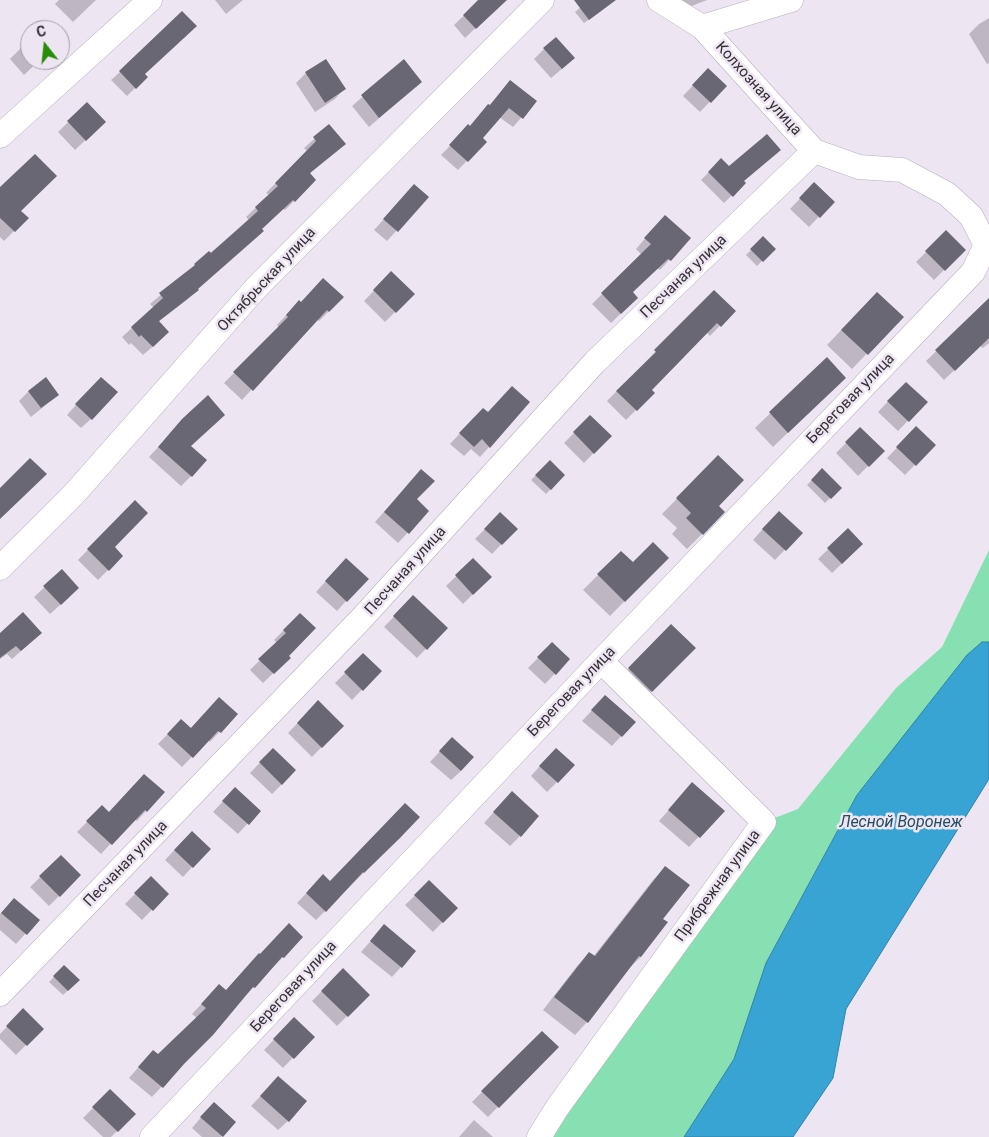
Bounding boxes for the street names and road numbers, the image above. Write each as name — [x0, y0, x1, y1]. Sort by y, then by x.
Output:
street label: Колхозная улица — [711, 38, 805, 140]
street label: Октябрьская улица — [214, 224, 320, 336]
street label: Песчаная улица — [637, 231, 731, 323]
street label: Береговая улица — [803, 350, 899, 448]
street label: Песчаная улица — [362, 523, 450, 619]
street label: Береговая улица — [524, 643, 620, 741]
street label: Песчаная улица — [80, 817, 172, 911]
street label: Прибрежная улица — [671, 827, 765, 945]
street label: Береговая улица — [247, 938, 341, 1036]

